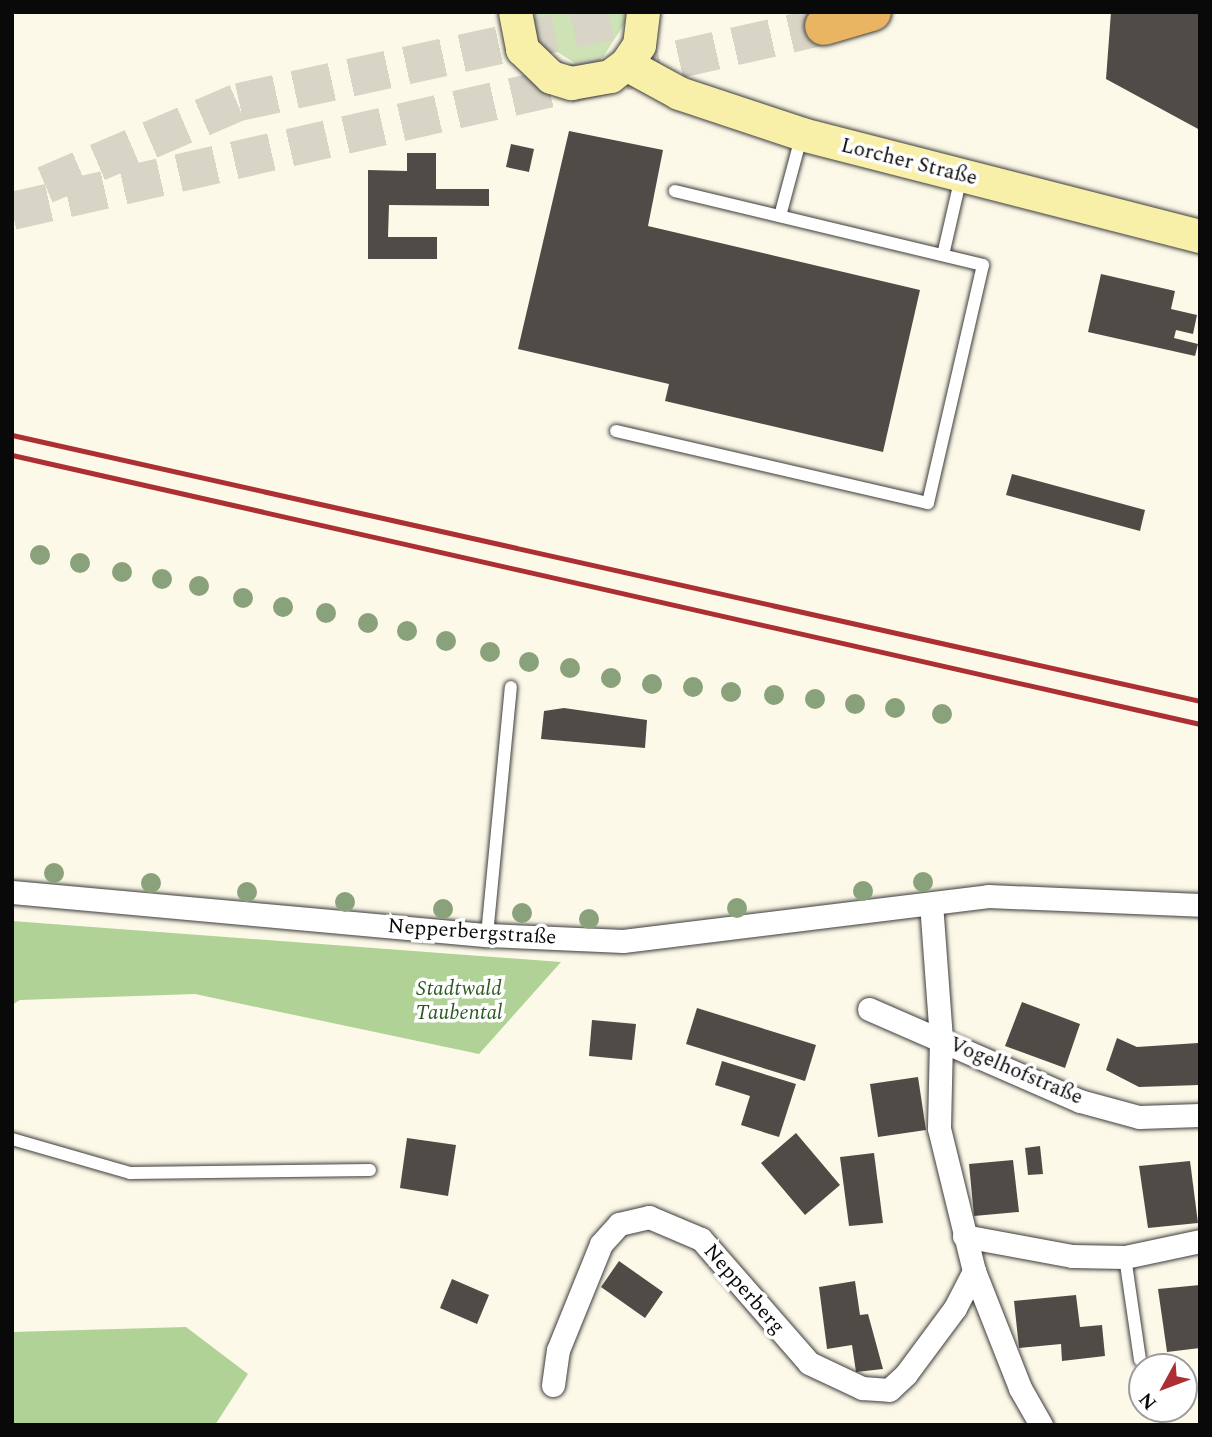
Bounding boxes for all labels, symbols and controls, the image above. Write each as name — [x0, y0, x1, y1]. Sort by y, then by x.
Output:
street label: Lorcher Straße — [838, 133, 980, 191]
street label: Nepperbergstraße — [387, 914, 557, 950]
park label: Stadtwald Taubental — [416, 976, 502, 1026]
street label: Vogelhofstraße — [946, 1032, 1086, 1110]
street label: Nepperberg — [698, 1239, 790, 1339]
north arrow — [1128, 1353, 1198, 1423]
text: N — [1132, 1385, 1164, 1416]

